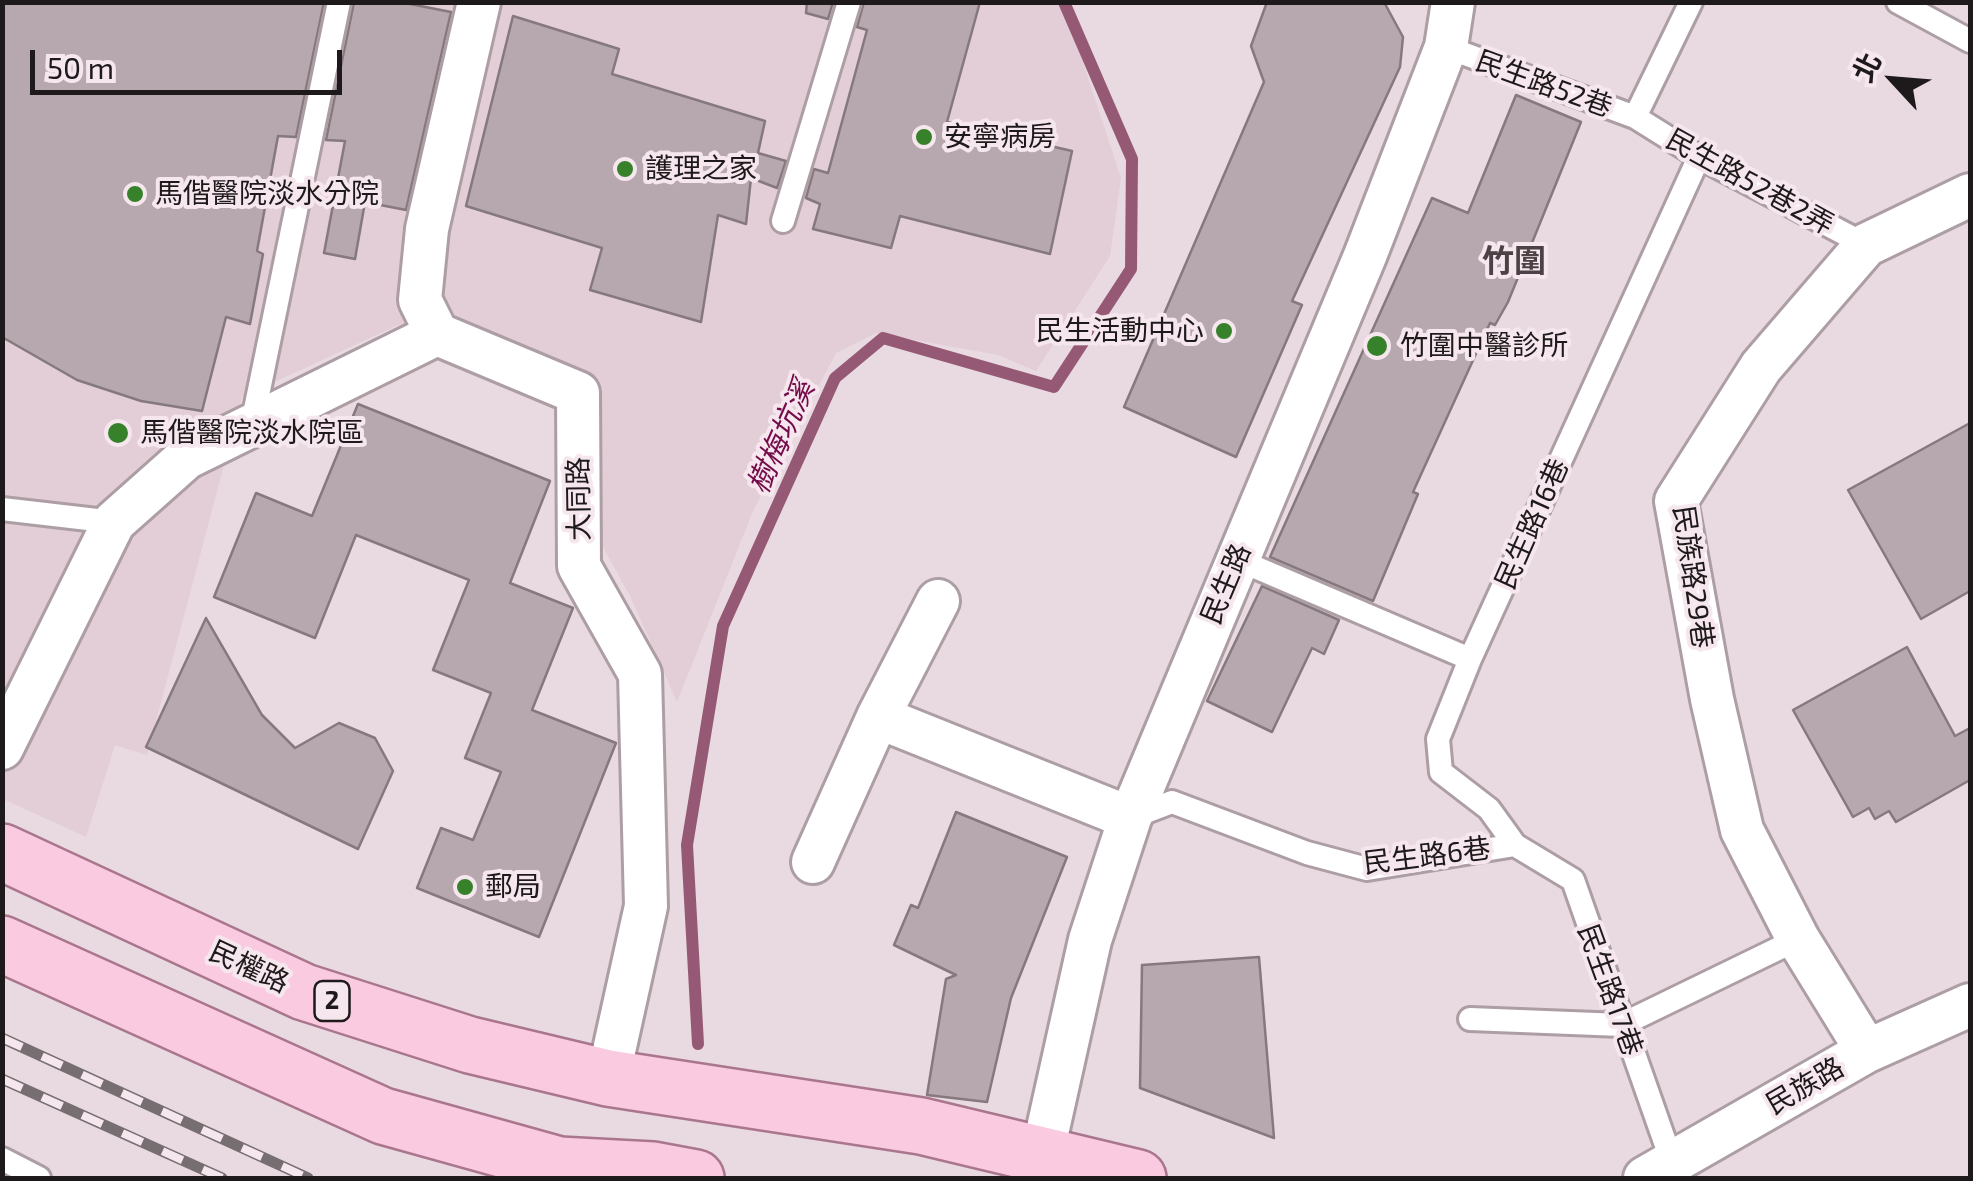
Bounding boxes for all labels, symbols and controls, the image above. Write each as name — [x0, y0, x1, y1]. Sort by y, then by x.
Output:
scale bar — [35, 30, 348, 92]
north arrow — [1843, 30, 1943, 130]
street label: 民生路52巷 — [1471, 44, 1617, 124]
text: 北 — [1845, 47, 1887, 87]
text: 50 m — [47, 49, 114, 85]
place label: 安寧病房 — [944, 120, 1056, 154]
street label: 民生路52巷2弄 — [1660, 122, 1840, 242]
marker: 安寧病房 — [913, 126, 935, 148]
place label: 護理之家 — [645, 152, 757, 186]
marker: 護理之家 — [614, 158, 636, 180]
place label: 馬偕醫院淡水分院 — [155, 177, 379, 211]
marker: 馬偕醫院淡水分院 — [124, 183, 146, 205]
district label: 竹圍 — [1482, 242, 1546, 280]
place label: 民生活動中心 — [1036, 314, 1204, 348]
marker: 民生活動中心 — [1213, 320, 1235, 342]
place label: 竹圍中醫診所 — [1400, 329, 1568, 363]
marker: 竹圍中醫診所 — [1364, 333, 1390, 359]
water label: 樹梅坑溪 — [740, 375, 822, 499]
place label: 馬偕醫院淡水院區 — [140, 416, 364, 450]
marker: 馬偕醫院淡水院區 — [105, 420, 131, 446]
street label: 民生路16巷 — [1488, 454, 1576, 594]
street label: 大同路 — [561, 457, 597, 541]
street label: 民族路29巷 — [1666, 503, 1720, 651]
street label: 民生路 — [1194, 539, 1258, 629]
street label: 民生路6巷 — [1361, 832, 1493, 880]
place label: 郵局 — [485, 870, 541, 904]
marker: 郵局 — [454, 876, 476, 898]
street label: 民生路17巷 — [1571, 920, 1649, 1060]
street label: 民權路 — [204, 934, 294, 1000]
road number: 2 — [314, 981, 350, 1021]
street label: 民族路 — [1760, 1050, 1850, 1122]

